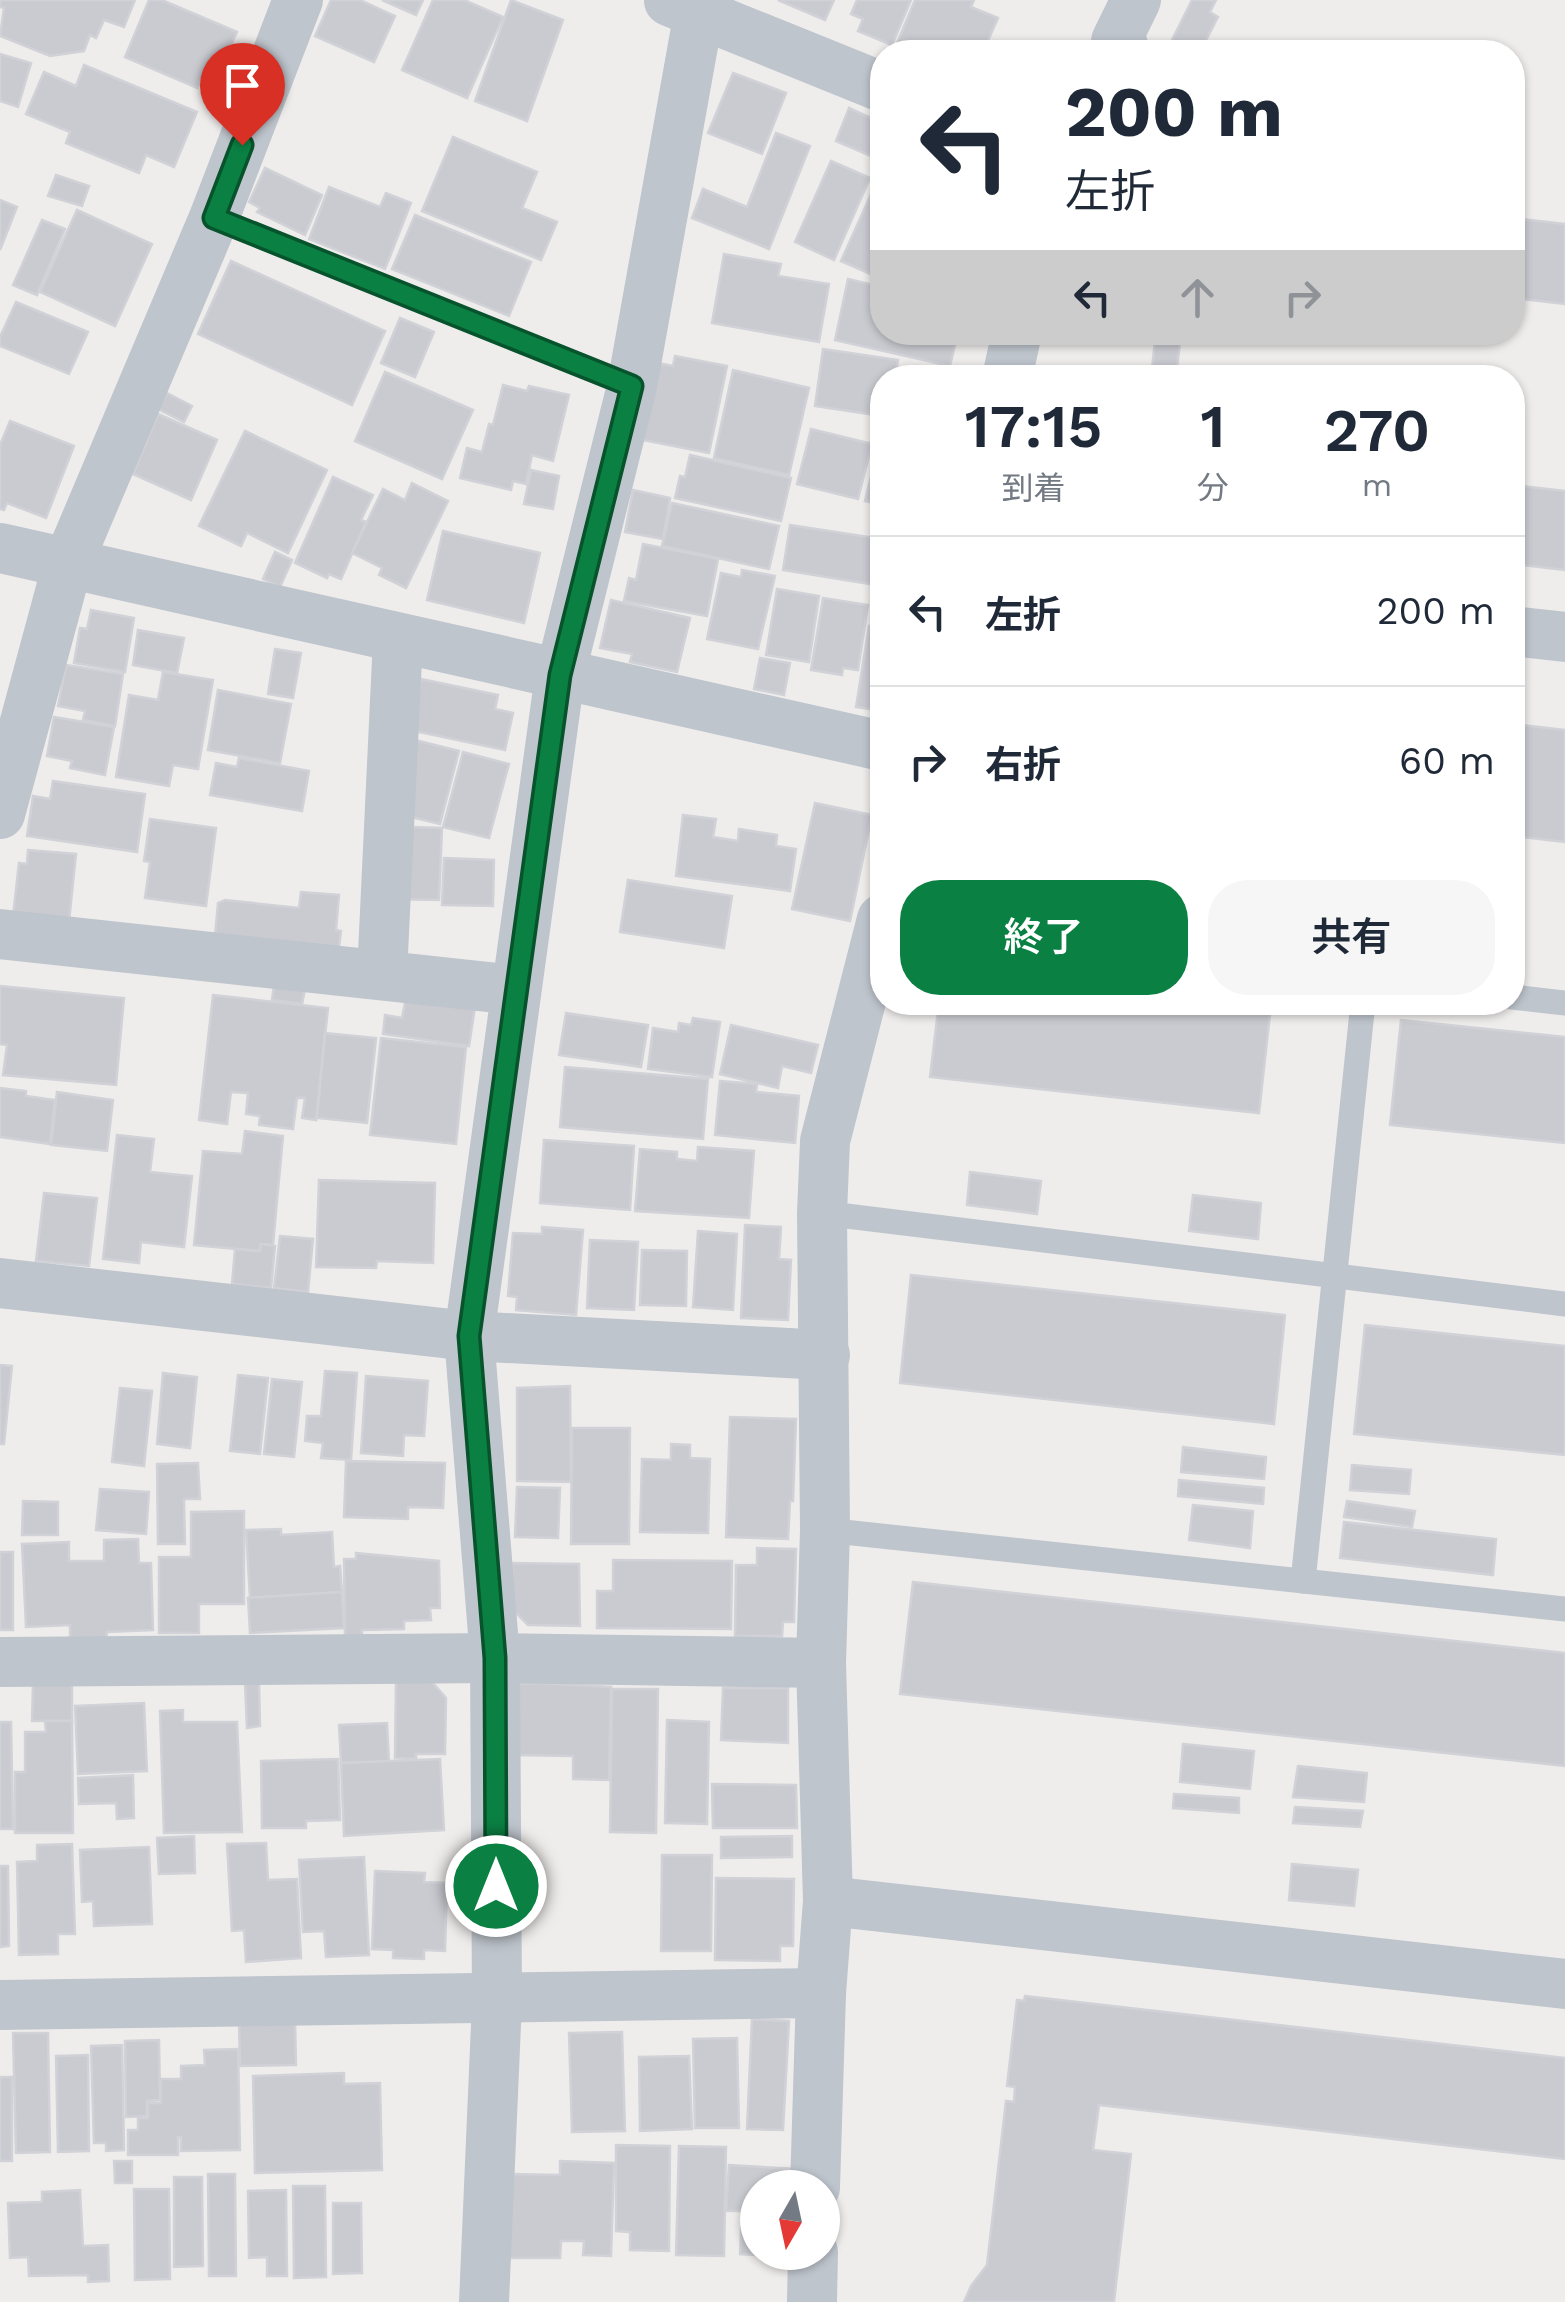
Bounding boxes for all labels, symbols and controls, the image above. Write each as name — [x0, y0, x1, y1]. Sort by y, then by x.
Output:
pin — [200, 43, 285, 146]
icon: arrive — [215, 58, 270, 113]
text: 200 m — [1065, 71, 1283, 153]
icon: left — [900, 80, 1030, 210]
text: 左折 — [1065, 165, 1155, 218]
icon: left — [1065, 270, 1120, 325]
icon: ahead — [1170, 270, 1225, 325]
icon: right — [1275, 270, 1330, 325]
text: 17:15 — [965, 391, 1102, 462]
text: 1 — [1201, 391, 1226, 462]
text: 270 — [1324, 395, 1430, 466]
text: m — [1362, 466, 1392, 504]
text: 到着 — [1002, 469, 1066, 507]
text: 分 — [1197, 469, 1229, 507]
icon: left — [900, 584, 955, 639]
text: 200 m — [1376, 589, 1495, 633]
text: 左折 — [985, 593, 1061, 637]
icon: right — [900, 734, 955, 789]
text: 60 m — [1399, 739, 1495, 783]
text: 右折 — [985, 743, 1061, 787]
button: 終了 — [900, 880, 1188, 995]
button: 共有 — [1208, 880, 1495, 995]
position arrow — [444, 1834, 548, 1938]
north arrow — [740, 2170, 840, 2270]
map controls — [740, 2170, 840, 2270]

